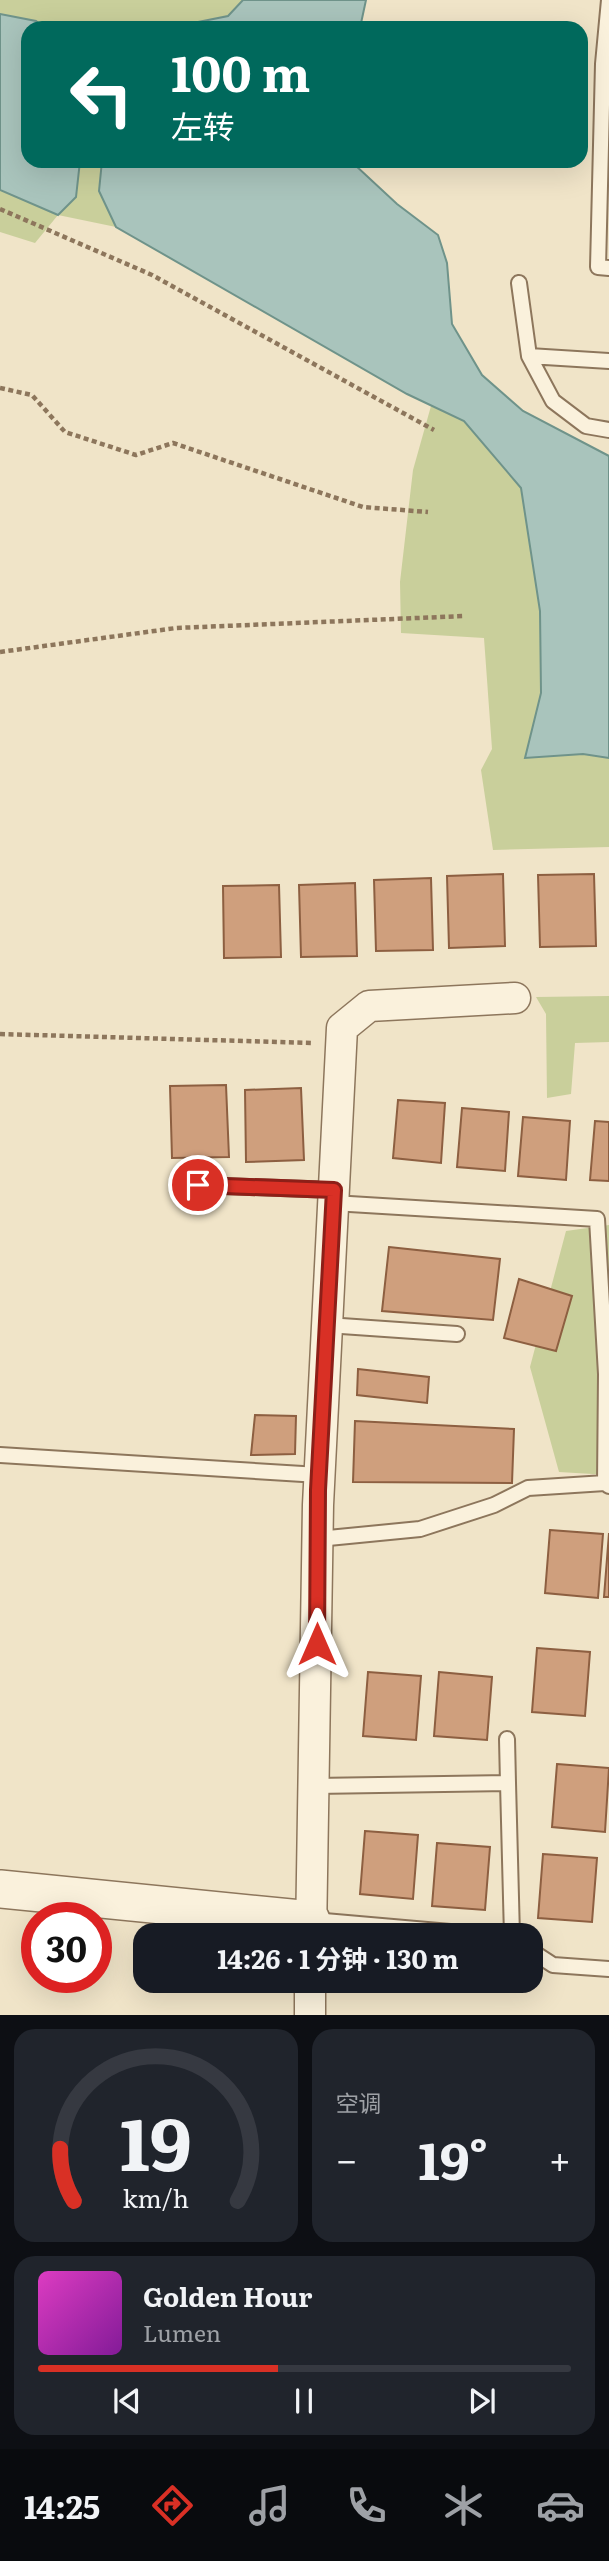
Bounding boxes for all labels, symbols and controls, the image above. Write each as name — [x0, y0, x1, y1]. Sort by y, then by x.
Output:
text: 100 m — [171, 34, 310, 107]
icon: left — [56, 49, 147, 140]
text: 左转 — [171, 101, 235, 149]
pin — [168, 1155, 228, 1215]
icon: arrive — [179, 1166, 217, 1204]
position arrow — [280, 1607, 354, 1681]
speed limit sign: 30 — [21, 1902, 112, 1993]
text: 14:26 · 1 分钟 · 130 m — [217, 1938, 459, 1977]
text: 空调 — [336, 2085, 382, 2119]
text: 19 — [120, 2086, 192, 2194]
text: 19° — [418, 2119, 488, 2196]
text: − — [336, 2129, 358, 2186]
text: + — [549, 2129, 571, 2186]
text: km/h — [122, 2179, 189, 2216]
text: Golden Hour — [143, 2276, 312, 2315]
text: Lumen — [143, 2315, 221, 2349]
icon: previous — [108, 2382, 146, 2420]
icon: pause — [285, 2382, 323, 2420]
icon: next — [463, 2382, 501, 2420]
text: 14:25 — [24, 2481, 100, 2529]
icon: directions — [148, 2481, 197, 2530]
icon: music — [245, 2481, 294, 2530]
icon: phone — [342, 2481, 391, 2530]
icon: climate — [439, 2481, 488, 2530]
icon: car — [536, 2481, 585, 2530]

